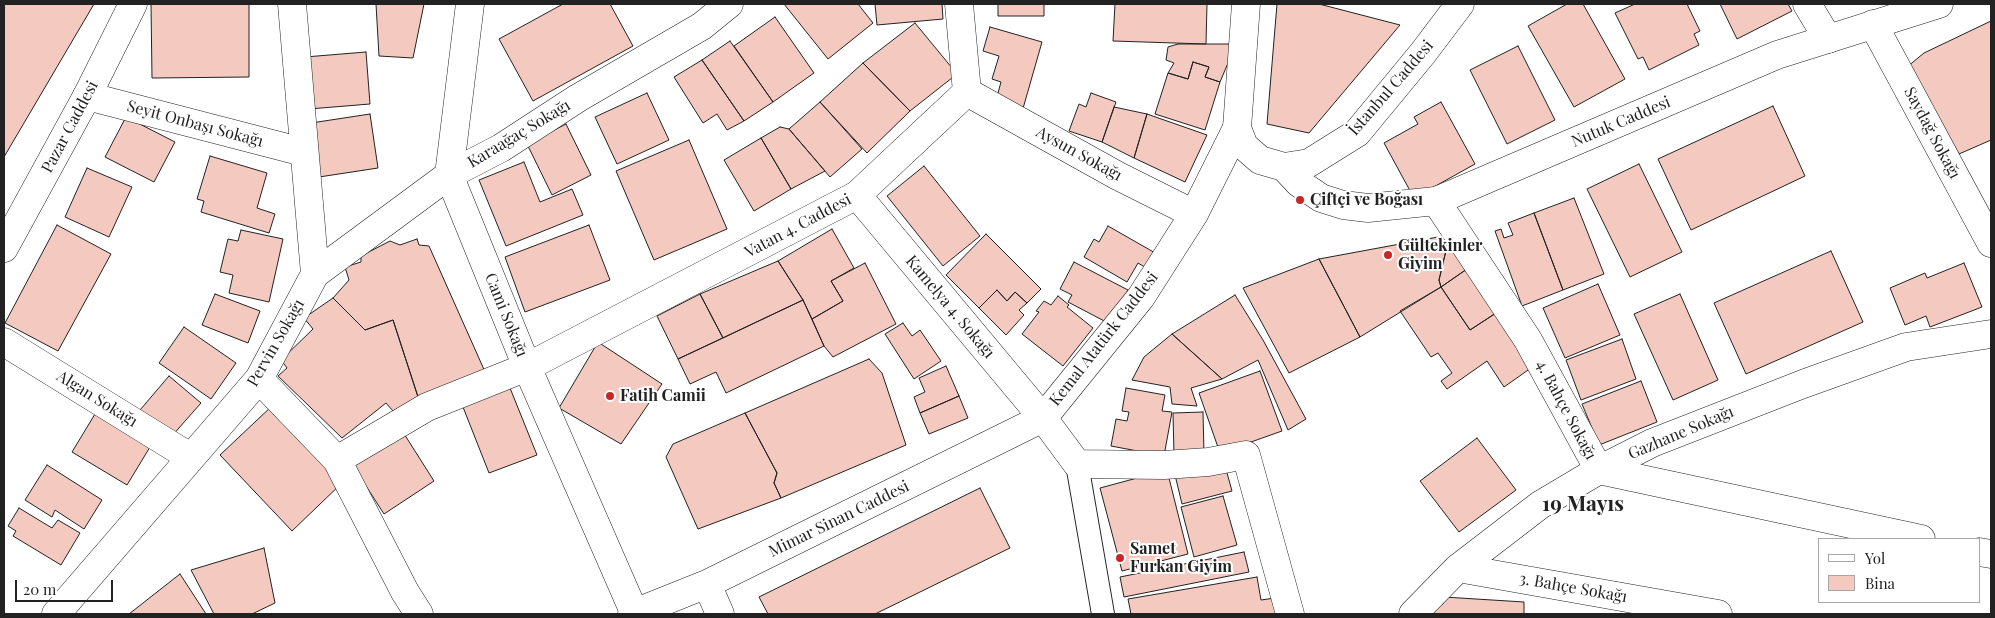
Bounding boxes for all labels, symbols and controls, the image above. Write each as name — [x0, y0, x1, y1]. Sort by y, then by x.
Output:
street label: İstanbul Caddesi — [1344, 36, 1438, 140]
street label: Pazar Caddesi — [38, 78, 102, 176]
street label: Saydağ Sokağı — [1900, 84, 1964, 182]
street label: Nutuk Caddesi — [1569, 93, 1673, 151]
street label: Karaağaç Sokağı — [464, 96, 574, 172]
street label: Seyit Onbaşı Sokağı — [125, 97, 265, 151]
street label: Aysun Sokağı — [1033, 123, 1125, 185]
street label: Vatan 4. Caddesi — [742, 190, 854, 262]
place label: Çiftçi ve Boğası — [1310, 190, 1423, 210]
marker: Çiftçi ve Boğası — [1294, 194, 1306, 206]
place label: Gültekinler Giyim — [1398, 236, 1483, 274]
marker: Gültekinler Giyim — [1382, 249, 1394, 261]
street label: Kamelya 4. Sokağı — [901, 252, 999, 362]
street label: Kemal Atatürk Caddesi — [1046, 268, 1162, 410]
street label: Cami Sokağı — [480, 270, 532, 360]
street label: Pervin Sokağı — [243, 296, 309, 390]
street label: 4. Bahçe Sokağı — [1532, 357, 1600, 463]
street label: Algan Sokağı — [53, 367, 141, 431]
place label: Fatih Camii — [620, 386, 706, 406]
marker: Fatih Camii — [604, 390, 616, 402]
street label: Gazhane Sokağı — [1625, 402, 1737, 464]
street label: Mimar Sinan Caddesi — [766, 477, 912, 561]
district label: 19 Mayıs — [1542, 491, 1624, 517]
legend — [1818, 538, 1980, 603]
place label: Samet Furkan Giyim — [1130, 539, 1232, 577]
text: Yol — [1865, 548, 1885, 568]
marker: Samet Furkan Giyim — [1114, 552, 1126, 564]
street label: 3. Bahçe Sokağı — [1517, 569, 1629, 607]
scale bar — [18, 570, 115, 602]
text: Bina — [1865, 573, 1895, 593]
text: 20 m — [23, 579, 56, 599]

